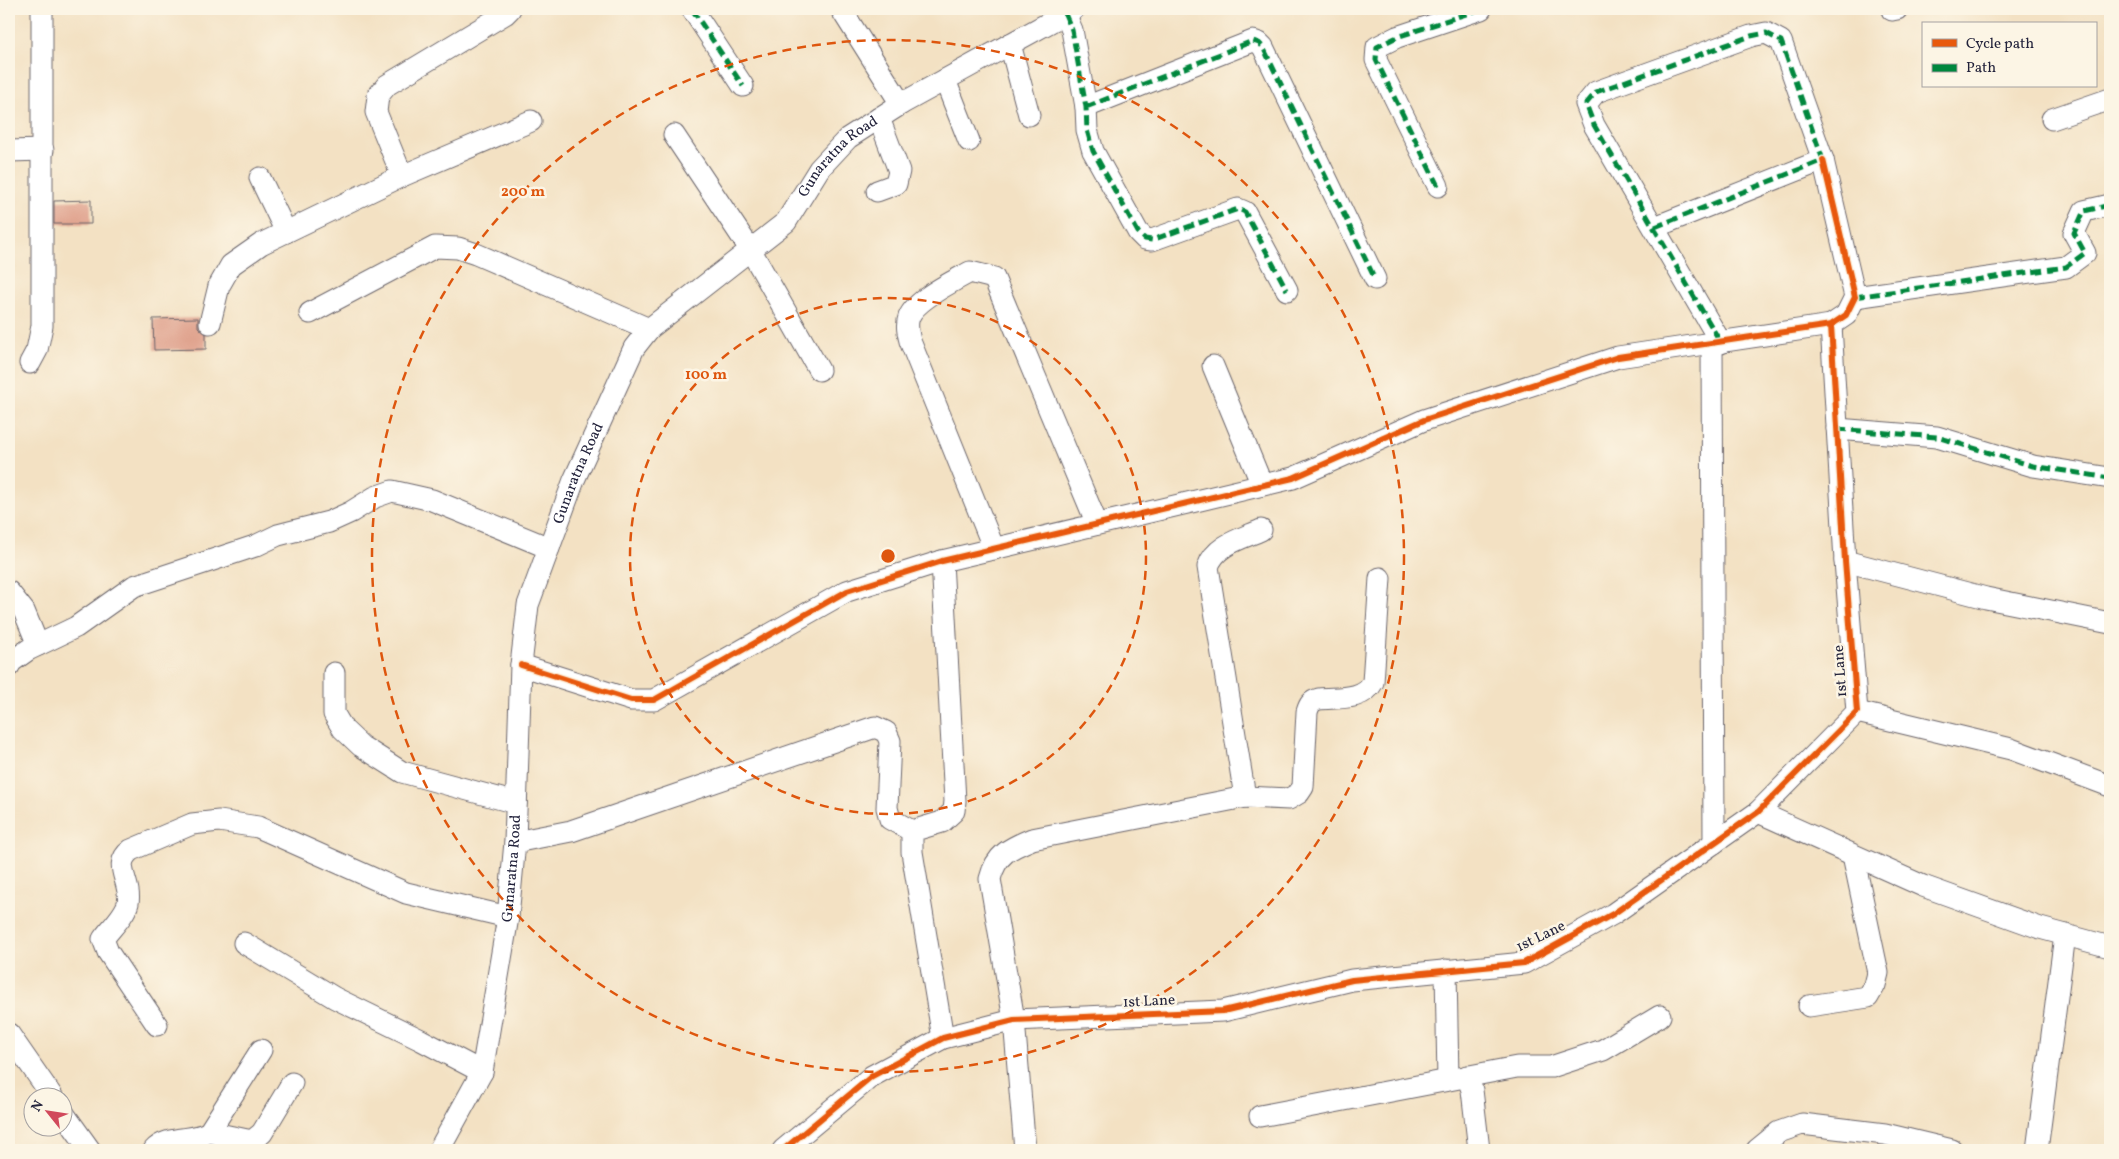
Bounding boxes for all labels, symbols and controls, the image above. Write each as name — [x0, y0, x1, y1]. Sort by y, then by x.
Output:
legend — [1922, 22, 2096, 88]
text: Cycle path — [1966, 34, 2034, 55]
text: Path — [1966, 58, 1996, 79]
street label: Gunaratna Road — [793, 111, 882, 202]
text: 200 m — [501, 182, 545, 203]
text: 100 m — [685, 365, 728, 386]
street label: Gunaratna Road — [548, 419, 609, 527]
centre of rings — [879, 547, 897, 565]
street label: 1st Lane — [1829, 644, 1853, 698]
street label: Gunaratna Road — [497, 814, 526, 923]
street label: 1st Lane — [1513, 916, 1569, 958]
street label: 1st Lane — [1122, 990, 1176, 1014]
north arrow — [22, 1086, 72, 1136]
text: N — [27, 1097, 49, 1115]

